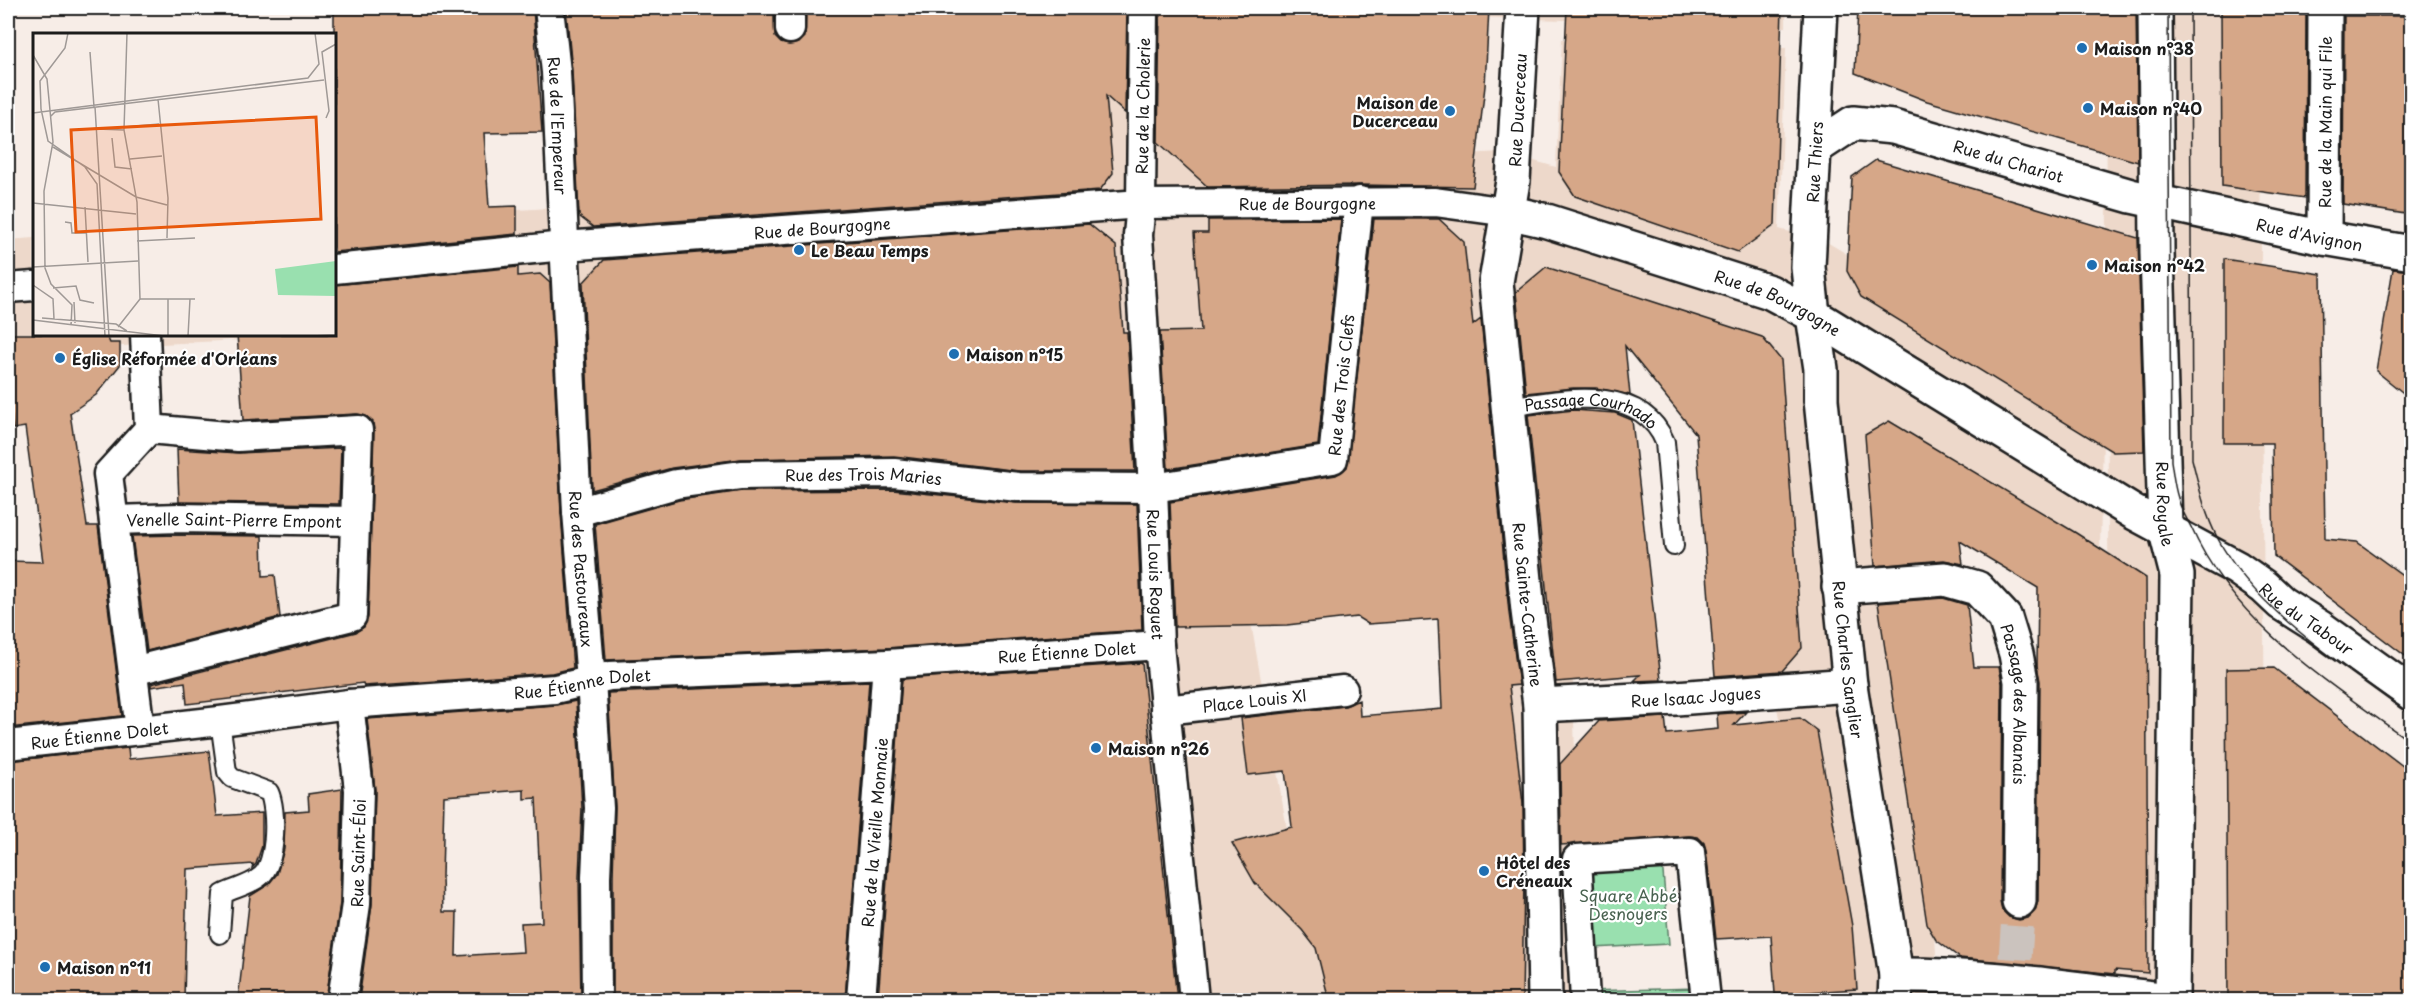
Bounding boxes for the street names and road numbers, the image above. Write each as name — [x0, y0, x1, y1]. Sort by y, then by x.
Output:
street label: Rue de la Main qui File — [2312, 36, 2337, 208]
street label: Rue de la Cholerie — [1129, 37, 1155, 175]
street label: Rue Ducerceau — [1502, 53, 1532, 167]
street label: Rue de l'Empereur — [542, 55, 574, 196]
street label: Rue Thiers — [1800, 121, 1828, 203]
street label: Rue du Chariot — [1951, 133, 2067, 188]
street label: Rue de Bourgogne — [1239, 190, 1376, 215]
street label: Rue de Bourgogne — [753, 210, 891, 244]
street label: Rue d'Avignon — [2254, 212, 2365, 256]
street label: Rue de Bourgogne — [1712, 263, 1845, 341]
street label: Rue des Trois Clefs — [1321, 313, 1360, 457]
street label: Passage Courhado — [1522, 387, 1665, 434]
street label: Rue des Trois Maries — [785, 461, 943, 490]
street label: Rue Royale — [2151, 461, 2181, 549]
street label: Rue des Pastoureaux — [564, 490, 600, 648]
street label: Venelle Saint-Pierre Empont — [126, 506, 342, 533]
street label: Rue Louis Roguet — [1142, 509, 1171, 641]
street label: Rue Sainte-Catherine — [1507, 521, 1550, 688]
street label: Rue du Tabour — [2254, 577, 2359, 660]
street label: Rue Charles Sanglier — [1827, 579, 1870, 741]
street label: Passage des Albanais — [1995, 620, 2033, 785]
street label: Rue Étienne Dolet — [997, 635, 1137, 668]
street label: Rue Étienne Dolet — [513, 662, 652, 704]
street label: Rue Isaac Jogues — [1630, 680, 1762, 712]
street label: Place Louis XI — [1201, 682, 1308, 718]
street label: Rue Étienne Dolet — [29, 715, 170, 754]
street label: Rue de la Vieille Monnaie — [855, 737, 893, 928]
street label: Rue Saint-Éloi — [344, 798, 371, 908]

